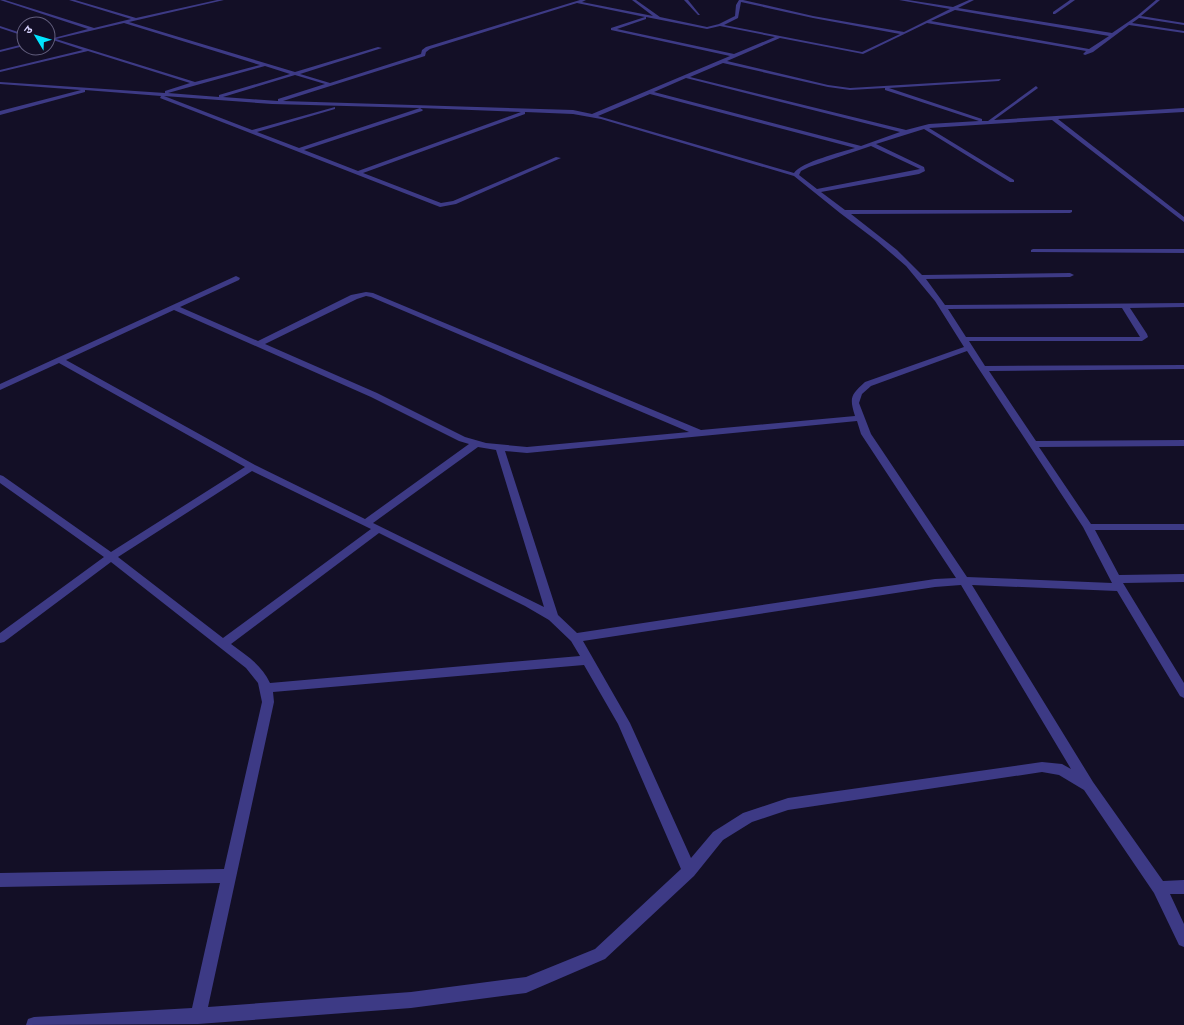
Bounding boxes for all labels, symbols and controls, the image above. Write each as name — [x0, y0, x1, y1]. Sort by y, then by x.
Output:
north arrow — [16, 16, 56, 56]
text: उ — [21, 23, 35, 36]

